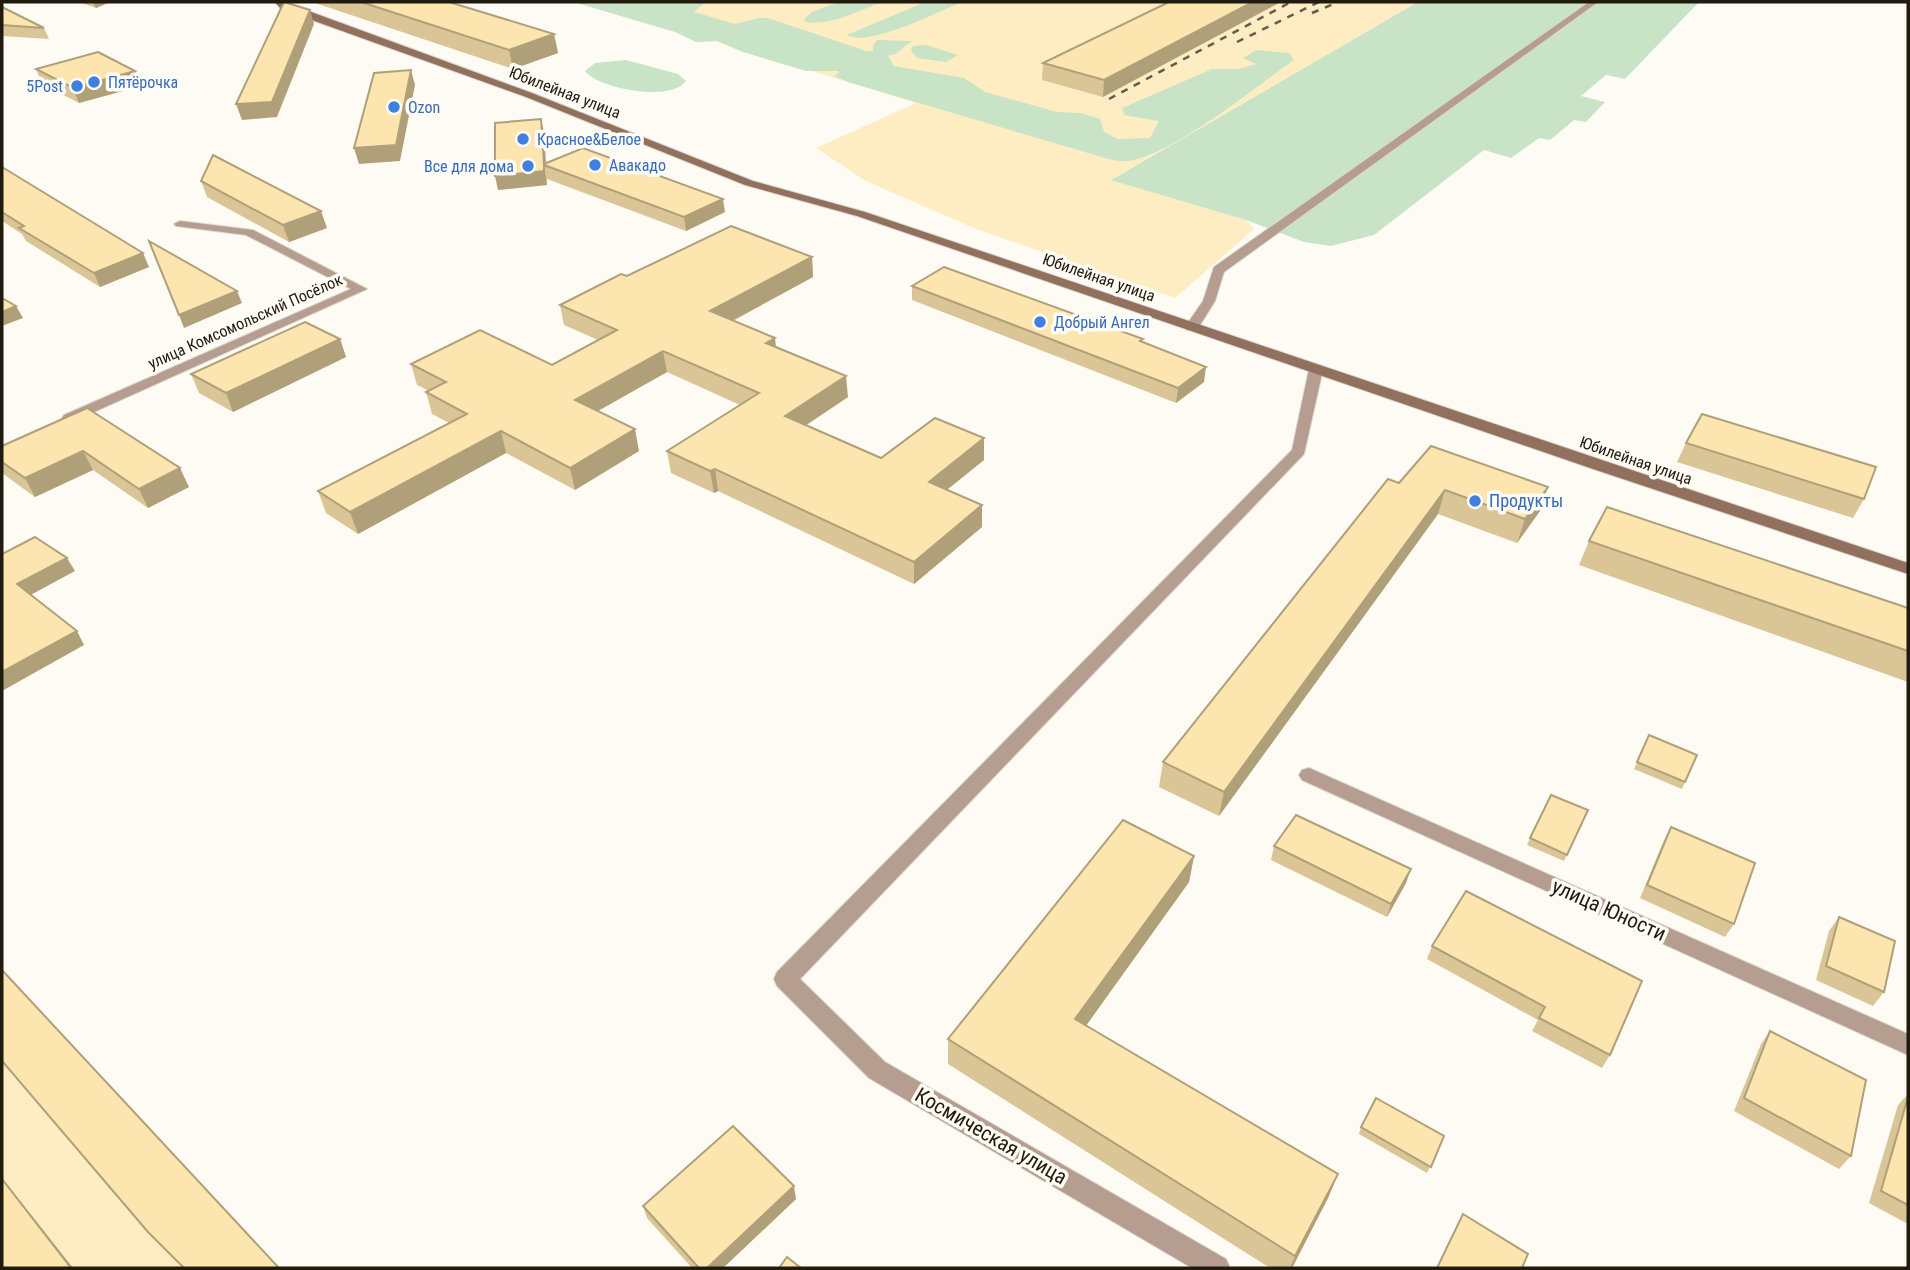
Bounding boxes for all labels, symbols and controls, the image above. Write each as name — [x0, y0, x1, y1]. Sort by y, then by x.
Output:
street label: Юбилейная улица — [506, 62, 623, 122]
place label: Пятёрочка — [108, 73, 178, 92]
marker: Пятёрочка — [86, 74, 102, 90]
place label: 5Post — [26, 77, 63, 96]
marker: 5Post — [69, 78, 85, 94]
place label: Ozon — [408, 98, 440, 117]
marker: Ozon — [386, 99, 402, 115]
place label: Красное&Белое — [537, 130, 641, 149]
marker: Красное&Белое — [515, 131, 531, 147]
place label: Авакадо — [609, 156, 666, 175]
place label: Все для дома — [424, 157, 514, 176]
marker: Авакадо — [587, 157, 603, 173]
marker: Все для дома — [520, 158, 536, 174]
street label: Юбилейная улица — [1040, 249, 1158, 306]
street label: улица Комсомольский Посёлок — [145, 270, 346, 373]
place label: Добрый Ангел — [1054, 313, 1150, 332]
marker: Добрый Ангел — [1032, 314, 1048, 330]
street label: Юбилейная улица — [1577, 432, 1695, 489]
place label: Продукты — [1489, 490, 1563, 511]
marker: Продукты — [1467, 493, 1483, 509]
street label: улица Юности — [1548, 874, 1670, 946]
street label: Космическая улица — [911, 1083, 1071, 1189]

